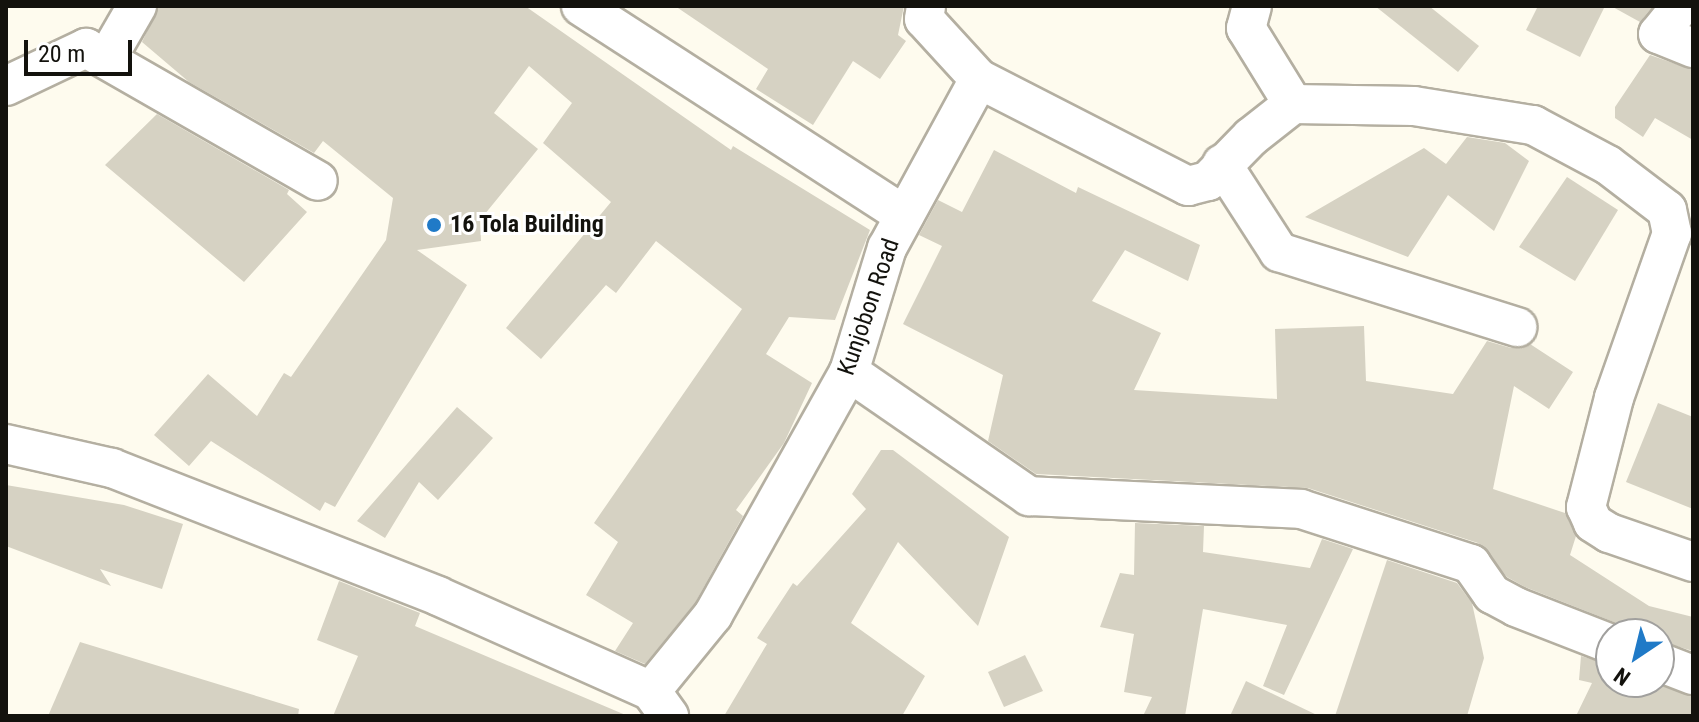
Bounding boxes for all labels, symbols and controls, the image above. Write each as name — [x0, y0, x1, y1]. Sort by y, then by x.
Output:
scale bar — [28, 24, 136, 74]
text: 20 m — [38, 40, 85, 68]
place label: 16 Tola Building — [450, 211, 604, 239]
marker: 16 Tola Building — [425, 216, 443, 234]
street label: Kunjobon Road — [832, 235, 906, 379]
north arrow — [1595, 618, 1675, 698]
text: N — [1609, 662, 1635, 691]

